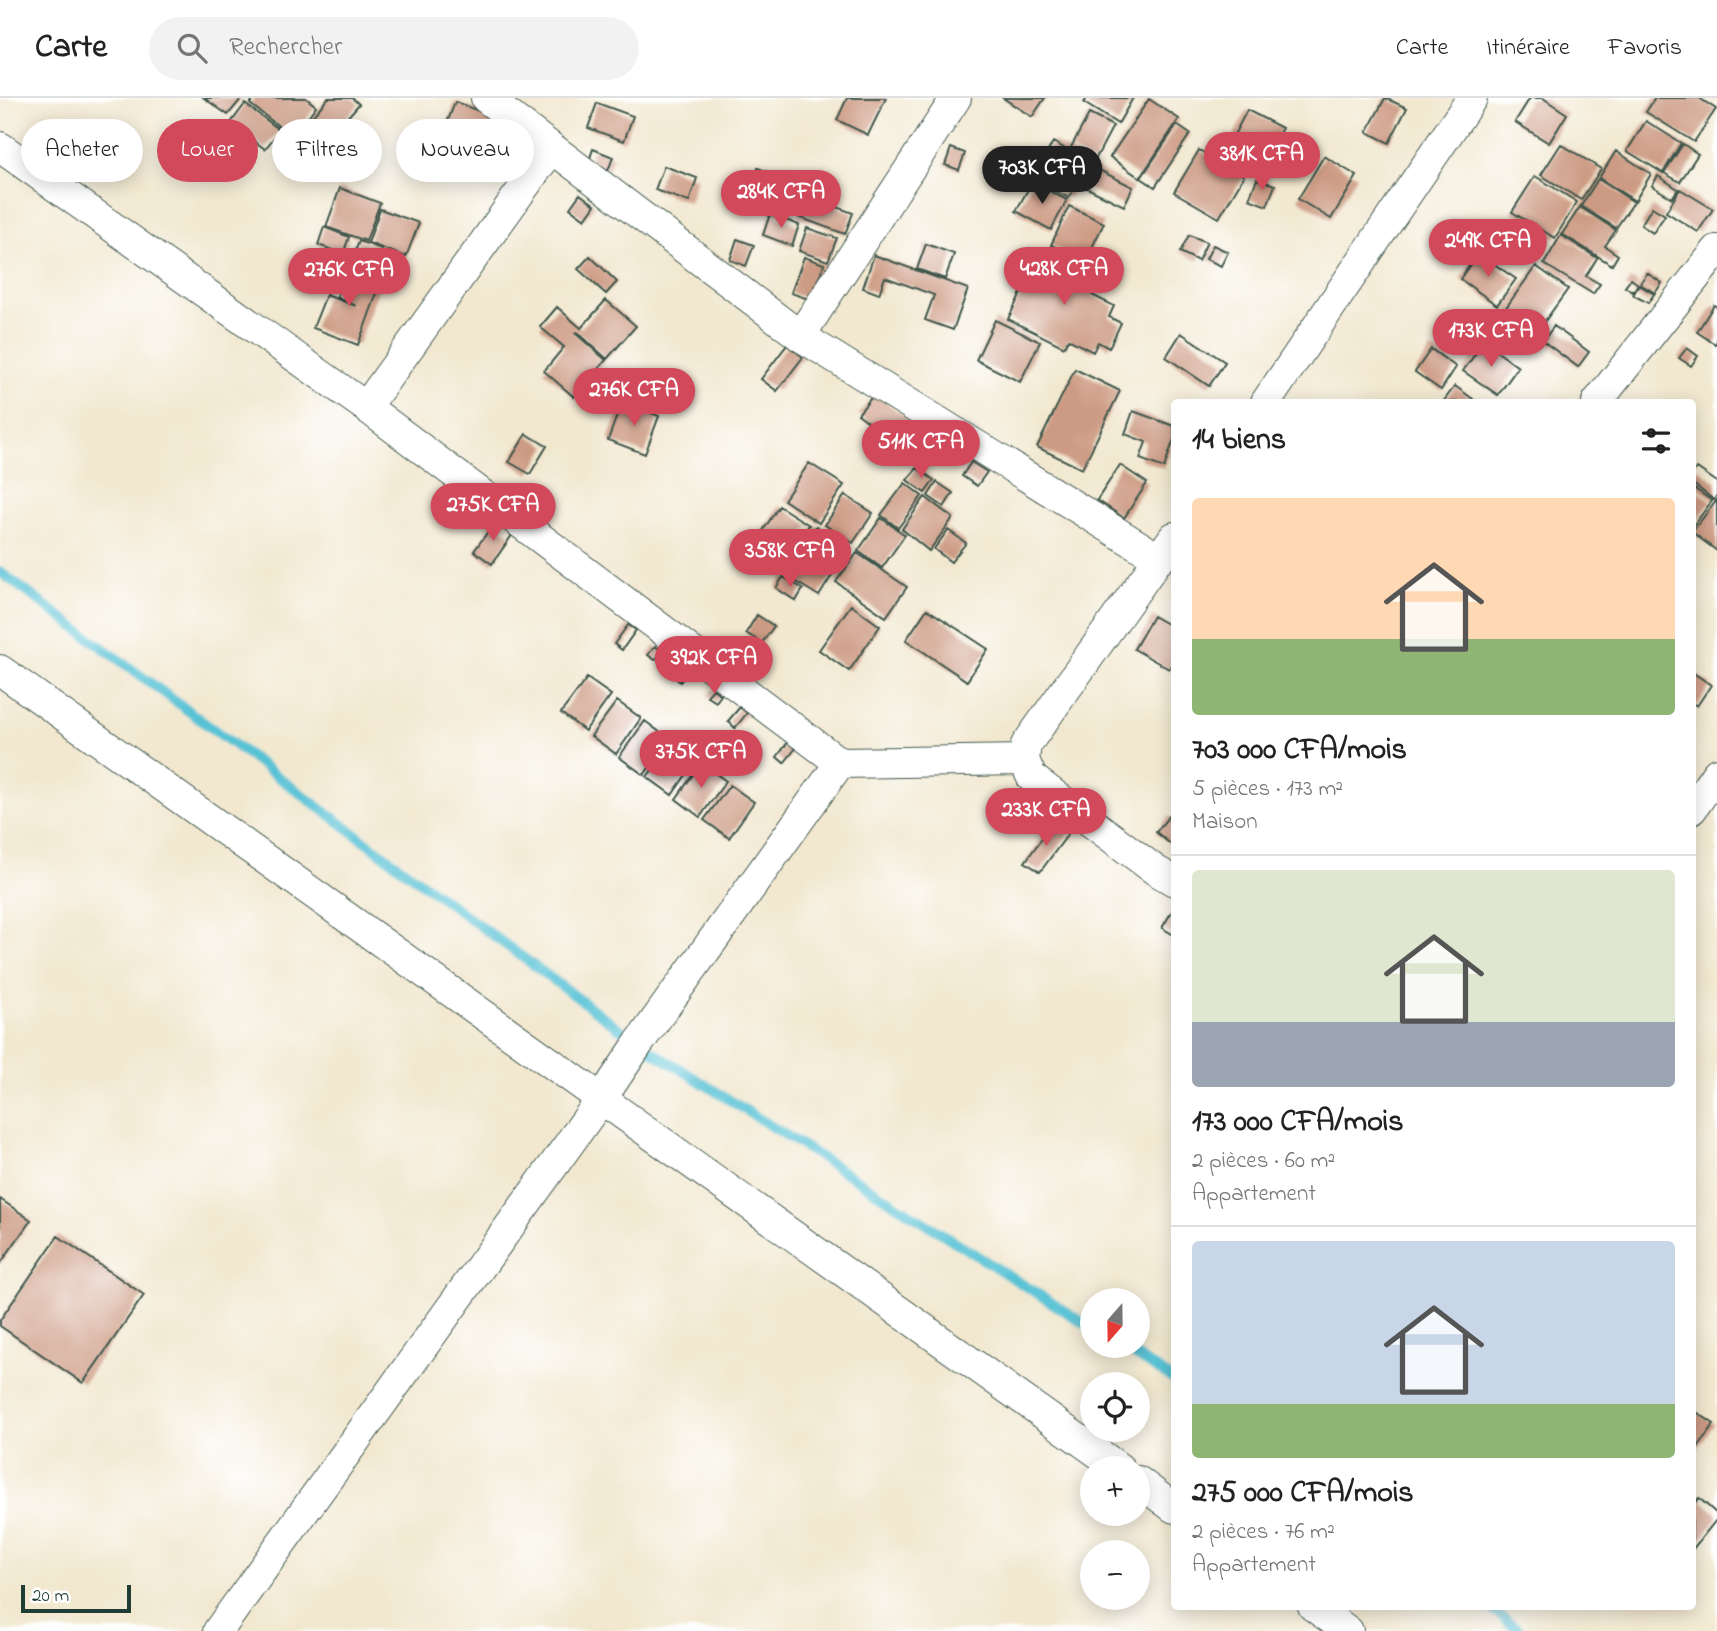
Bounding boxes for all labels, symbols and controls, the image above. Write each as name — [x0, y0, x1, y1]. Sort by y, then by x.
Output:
search box — [149, 17, 639, 80]
text: Carte — [35, 24, 107, 72]
icon: search — [173, 29, 211, 67]
text: Rechercher — [229, 29, 342, 67]
text: Carte — [1396, 31, 1448, 66]
text: Itinéraire — [1486, 31, 1570, 66]
text: Favoris — [1608, 31, 1682, 66]
chip: Acheter — [21, 119, 143, 182]
chip: Louer — [157, 119, 258, 182]
chip: Filtres — [272, 119, 382, 182]
chip: Nouveau — [396, 119, 534, 182]
pin: 381K CFA — [1190, 132, 1334, 192]
text: 381K CFA — [1220, 138, 1304, 171]
pin: 703K CFA — [970, 146, 1114, 206]
text: 703K CFA — [998, 152, 1086, 185]
pin: 284K CFA — [709, 170, 853, 230]
text: 284K CFA — [737, 176, 825, 209]
pin: 249K CFA — [1416, 220, 1560, 279]
text: 249K CFA — [1445, 225, 1531, 258]
pin: 276K CFA — [277, 248, 421, 308]
pin: 428K CFA — [992, 248, 1136, 307]
text: 428K CFA — [1020, 253, 1108, 286]
text: 276K CFA — [304, 254, 394, 287]
pin: 173K CFA — [1419, 310, 1563, 369]
text: 173K CFA — [1449, 315, 1533, 348]
pin: 276K CFA — [562, 368, 706, 428]
text: 276K CFA — [589, 374, 679, 407]
text: 14 biens — [1192, 419, 1286, 463]
pin: 511K CFA — [849, 420, 993, 480]
icon: filters — [1637, 422, 1675, 460]
text: 511K CFA — [878, 426, 964, 459]
pin: 275K CFA — [421, 484, 565, 543]
text: 275K CFA — [447, 489, 539, 522]
pin: 358K CFA — [718, 530, 862, 589]
text: 358K CFA — [745, 535, 835, 568]
icon: home — [1371, 544, 1497, 670]
pin: 392K CFA — [642, 636, 786, 696]
text: 392K CFA — [671, 642, 757, 675]
text: 703 000 CFA/mois — [1192, 729, 1407, 773]
pin: 375K CFA — [629, 730, 773, 790]
text: 375K CFA — [656, 736, 746, 769]
text: 5 pièces · 173 m² — [1192, 773, 1343, 806]
pin: 233K CFA — [974, 788, 1118, 848]
text: 233K CFA — [1001, 794, 1091, 827]
text: Maison — [1192, 806, 1258, 839]
icon: home — [1371, 916, 1497, 1042]
text: 173 000 CFA/mois — [1192, 1101, 1403, 1145]
text: 2 pièces · 60 m² — [1192, 1145, 1335, 1178]
text: Appartement — [1192, 1178, 1316, 1211]
icon: home — [1371, 1287, 1497, 1413]
north arrow — [1080, 1288, 1150, 1358]
map controls — [1080, 1288, 1150, 1610]
button: locate — [1080, 1372, 1150, 1442]
button: + — [1080, 1456, 1150, 1526]
text: 275 000 CFA/mois — [1192, 1472, 1414, 1516]
text: 2 pièces · 76 m² — [1192, 1516, 1335, 1549]
button: − — [1080, 1540, 1150, 1610]
text: Appartement — [1192, 1549, 1316, 1582]
scale bar — [21, 1582, 131, 1614]
text: 20 m — [32, 1583, 69, 1610]

